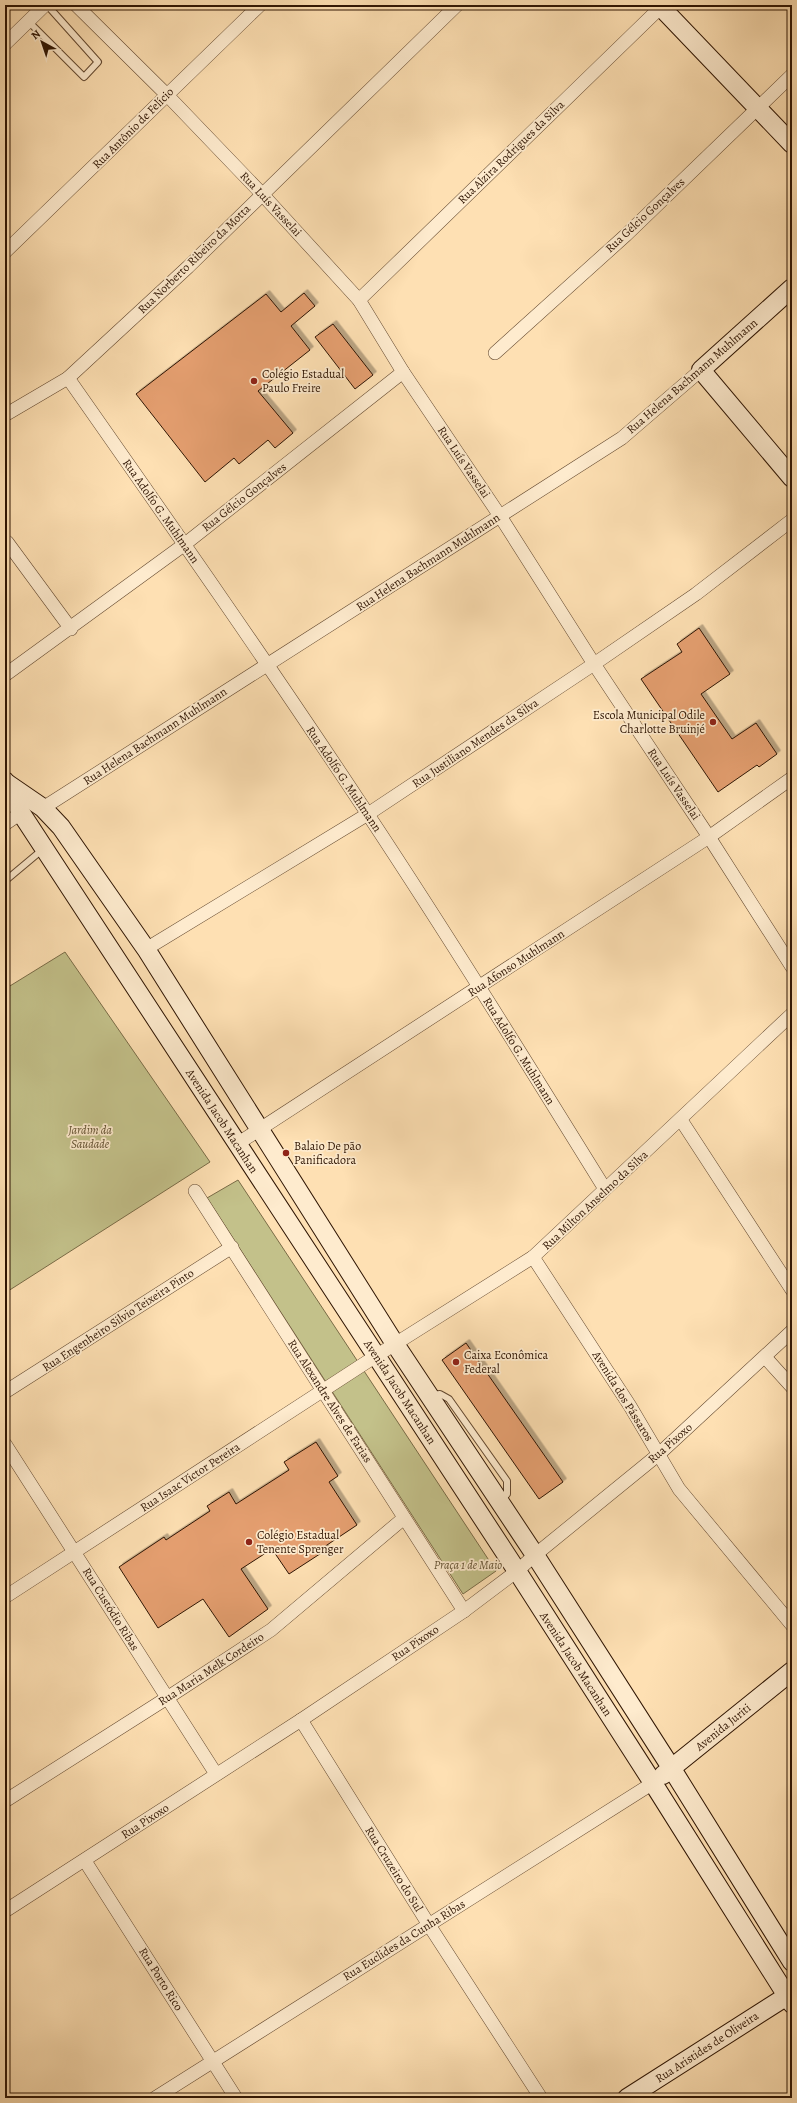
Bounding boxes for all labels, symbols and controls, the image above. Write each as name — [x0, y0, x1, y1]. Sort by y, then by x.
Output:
north arrow — [22, 22, 62, 62]
text: N — [28, 26, 44, 43]
street label: Rua Antônio de Felício — [89, 84, 177, 172]
street label: Rua Alzira Rodrigues da Silva — [454, 96, 568, 207]
street label: Rua Luís Vasselai — [237, 168, 305, 240]
street label: Rua Gélcio Gonçalves — [602, 174, 688, 256]
street label: Rua Norberto Ribeiro da Motta — [134, 201, 254, 317]
street label: Rua Helena Bachmann Muhlmann — [623, 314, 761, 437]
place label: Colégio Estadual Paulo Freire — [262, 366, 344, 396]
marker: Colégio Estadual Paulo Freire — [249, 376, 259, 386]
street label: Rua Luís Vasselai — [434, 423, 494, 501]
street label: Rua Adolfo G. Muhlmann — [119, 456, 203, 567]
street label: Rua Gélcio Gonçalves — [198, 459, 290, 535]
street label: Rua Helena Bachmann Muhlmann — [353, 509, 503, 615]
street label: Rua Helena Bachmann Muhlmann — [80, 683, 230, 789]
street label: Rua Justiliano Mendes da Silva — [409, 694, 542, 791]
place label: Escola Municipal Odile Charlotte Bruinjé — [593, 707, 705, 737]
marker: Escola Municipal Odile Charlotte Bruinjé — [708, 717, 718, 727]
street label: Rua Adolfo G. Muhlmann — [303, 723, 386, 835]
street label: Rua Luís Vasselai — [644, 745, 704, 823]
street label: Rua Afonso Muhlmann — [465, 925, 568, 1000]
street label: Rua Adolfo G. Muhlmann — [479, 994, 559, 1108]
street label: Avenida Jacob Macanhan — [182, 1065, 262, 1177]
park label: Jardim da Saudade — [67, 1122, 112, 1152]
place label: Balaio De pão Panificadora — [294, 1138, 361, 1168]
street label: Rua Milton Anselmo da Silva — [539, 1146, 652, 1253]
marker: Balaio De pão Panificadora — [281, 1148, 291, 1158]
street label: Rua Engenheiro Silvio Teixeira Pinto — [39, 1265, 197, 1375]
street label: Rua Alexandre Alves de Farias — [284, 1336, 376, 1466]
street label: Avenida Jacob Macanhan — [360, 1336, 440, 1448]
place label: Caixa Econômica Federal — [464, 1347, 548, 1377]
street label: Avenida dos Pássaros — [588, 1347, 657, 1444]
marker: Caixa Econômica Federal — [451, 1357, 461, 1367]
street label: Rua Pixoxo — [644, 1419, 696, 1467]
street label: Rua Isaac Victor Pereira — [137, 1438, 243, 1515]
place label: Colégio Estadual Tenente Sprenger — [257, 1527, 344, 1557]
marker: Colégio Estadual Tenente Sprenger — [244, 1537, 254, 1547]
park label: Praça 1 de Maio — [434, 1557, 502, 1573]
street label: Rua Custódio Ribas — [79, 1564, 143, 1654]
street label: Avenida Jacob Macanhan — [536, 1608, 616, 1720]
street label: Rua Pixoxo — [388, 1621, 442, 1665]
street label: Rua Maria Melk Cordeiro — [155, 1629, 267, 1709]
street label: Avenida Juriti — [691, 1700, 754, 1755]
street label: Rua Pixoxo — [118, 1800, 172, 1842]
street label: Rua Cruzeiro do Sul — [361, 1823, 427, 1915]
street label: Rua Euclides da Cunha Ribas — [340, 1896, 468, 1984]
street label: Rua Porto Rico — [135, 1944, 187, 2014]
street label: Rua Aristides de Oliveira — [652, 2007, 762, 2086]

